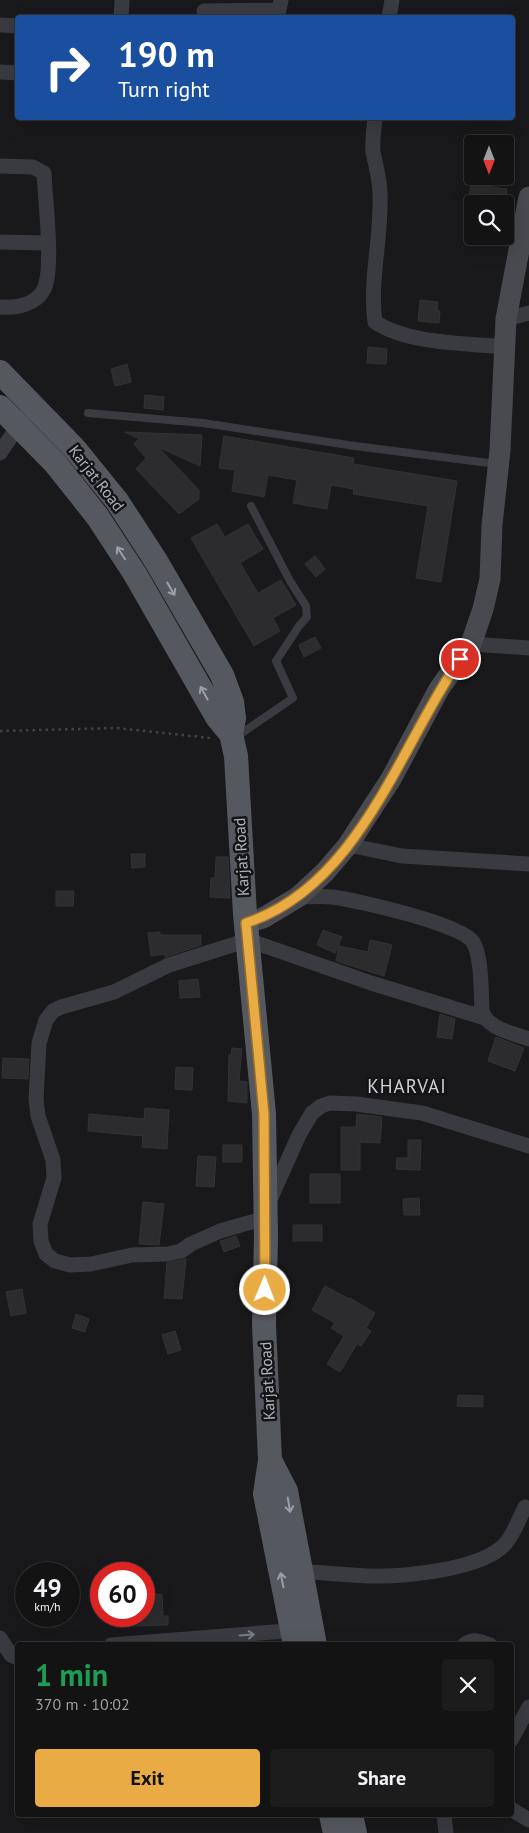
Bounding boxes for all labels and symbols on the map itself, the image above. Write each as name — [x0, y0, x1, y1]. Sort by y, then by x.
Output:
north arrow — [464, 135, 514, 185]
street label: Karjat Road — [65, 441, 129, 515]
one-way arrow — [116, 547, 126, 561]
one-way arrow — [167, 581, 177, 595]
pin — [439, 638, 481, 680]
one-way arrow — [199, 686, 208, 701]
street label: Karjat Road — [229, 817, 253, 897]
district label: KHARVAI — [367, 1074, 447, 1098]
position arrow — [238, 1263, 290, 1315]
street label: Karjat Road — [255, 1341, 279, 1421]
one-way arrow — [284, 1497, 294, 1513]
speed limit sign: 60 — [90, 1562, 155, 1627]
one-way arrow — [276, 1572, 286, 1588]
one-way arrow — [238, 1630, 254, 1639]

